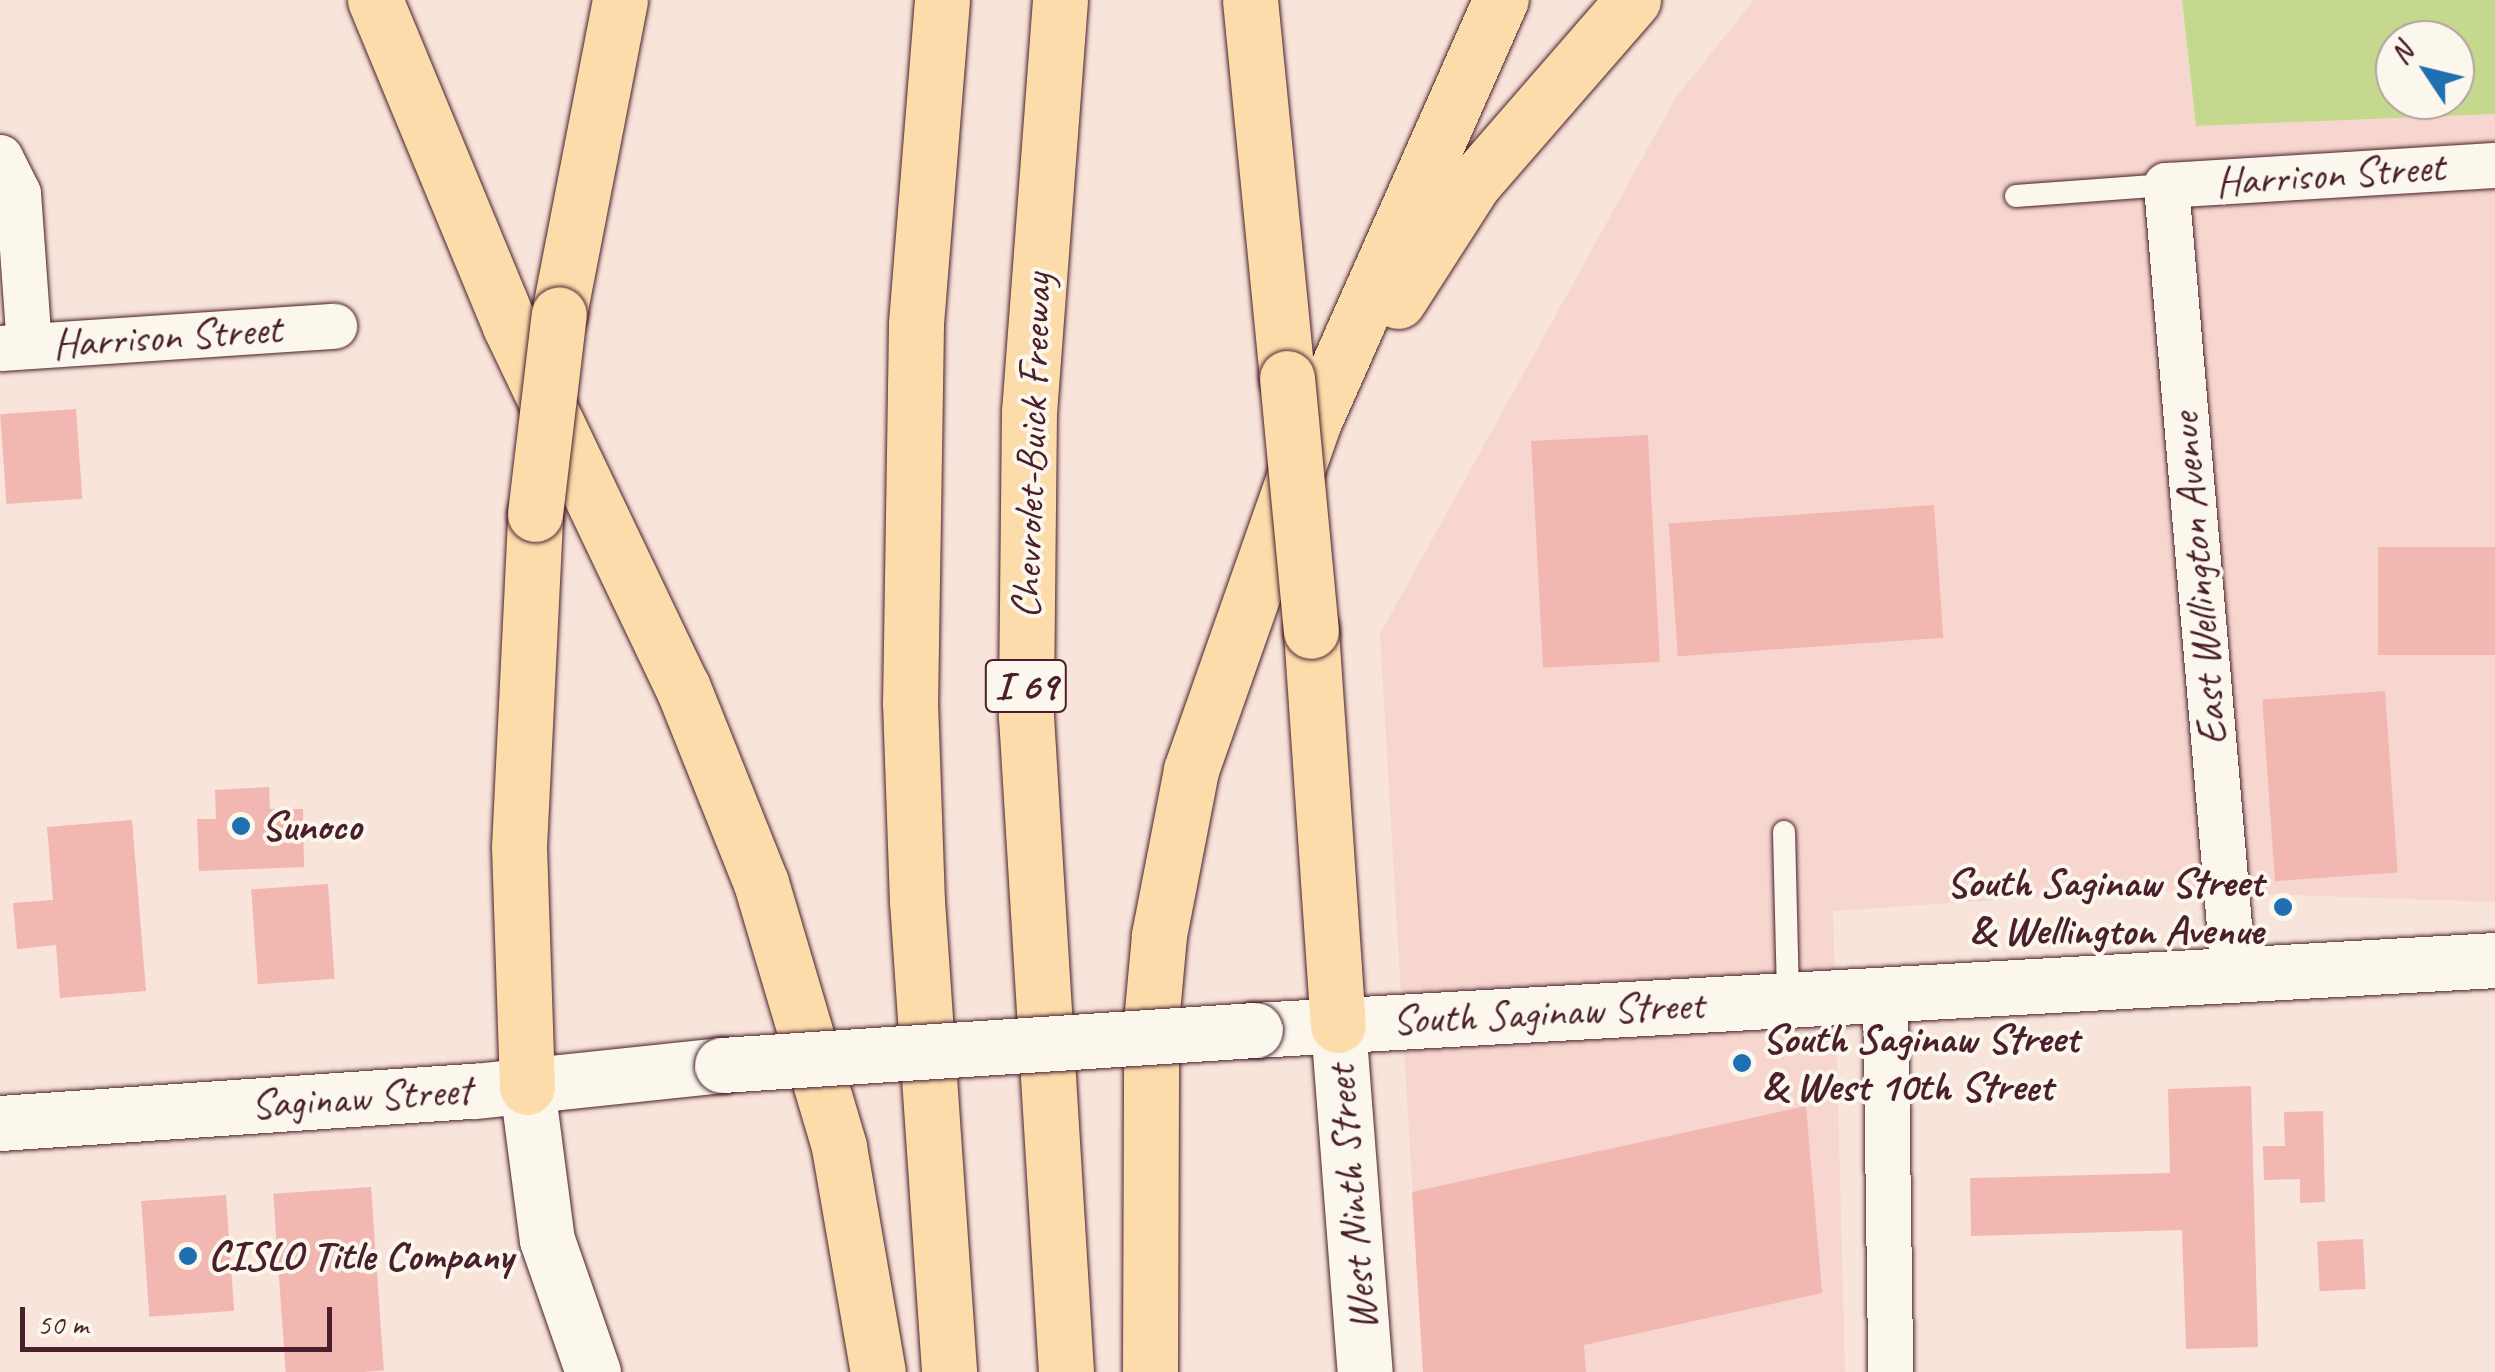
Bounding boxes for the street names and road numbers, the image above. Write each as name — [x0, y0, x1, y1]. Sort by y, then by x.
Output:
street label: Harrison Street — [2214, 142, 2446, 208]
street label: Chevrolet-Buick Freeway — [1001, 273, 1063, 619]
street label: Harrison Street — [51, 304, 283, 370]
street label: East Wellington Avenue — [2159, 411, 2239, 747]
road number: I 69 — [984, 651, 1068, 721]
street label: South Saginaw Street — [1390, 980, 1706, 1046]
street label: West Ninth Street — [1315, 1061, 1389, 1335]
street label: Saginaw Street — [249, 1065, 473, 1131]

